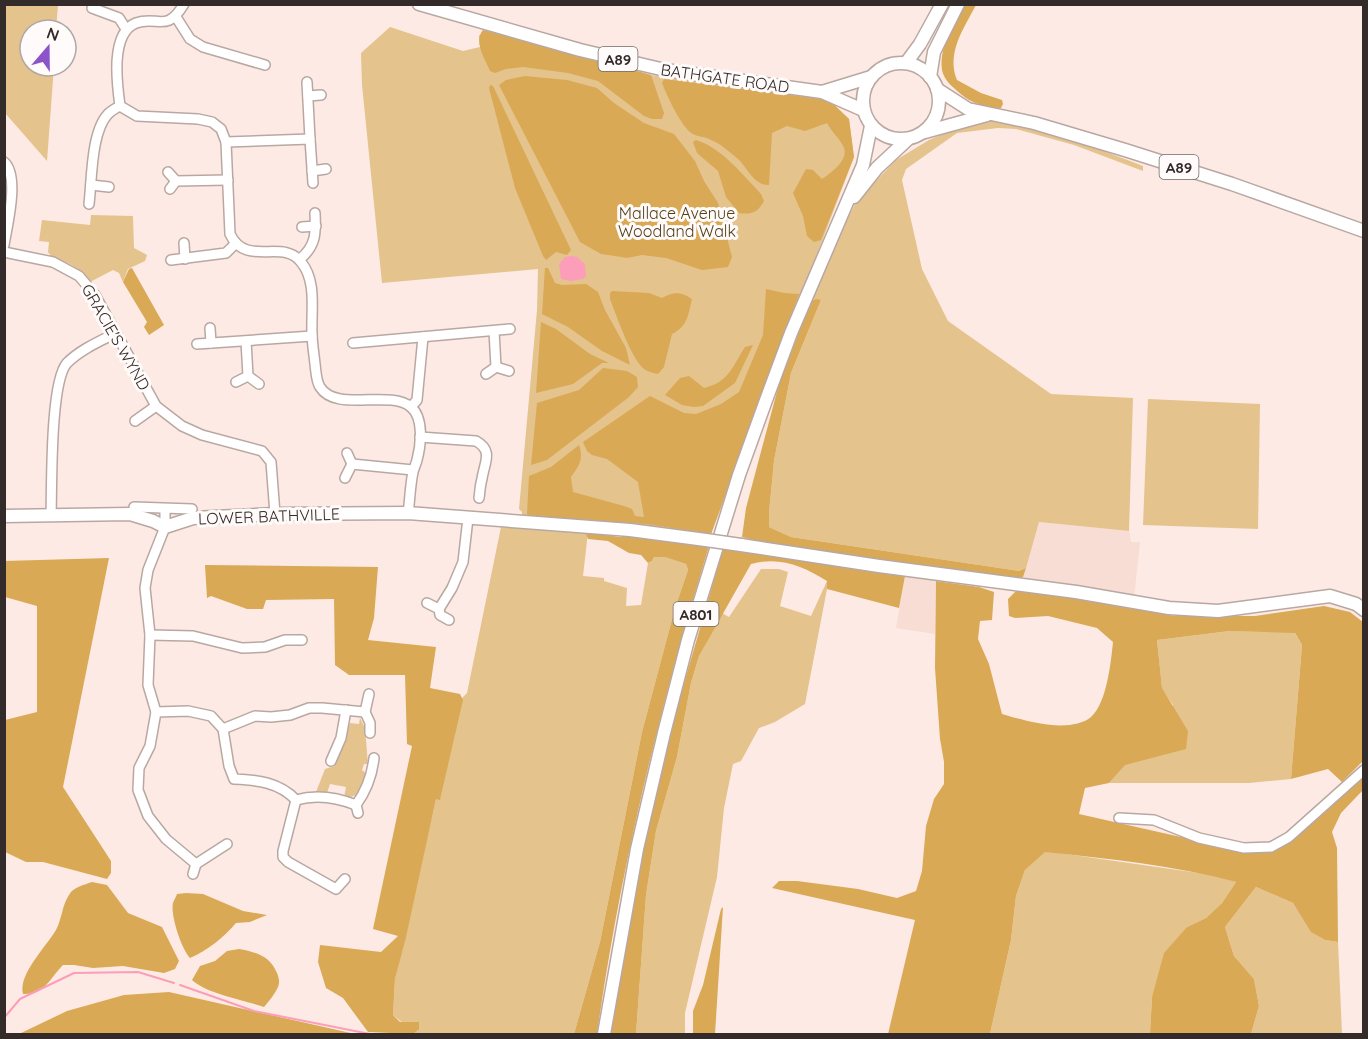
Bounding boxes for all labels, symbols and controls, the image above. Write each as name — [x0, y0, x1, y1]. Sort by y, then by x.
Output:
north arrow — [18, 18, 78, 78]
text: N — [44, 22, 62, 45]
road number: A89 — [598, 47, 638, 71]
street label: BATHGATE ROAD — [659, 59, 791, 97]
road number: A89 — [1160, 155, 1198, 179]
park label: Mallace Avenue Woodland Walk — [618, 203, 736, 241]
street label: GRACIE'S WYND — [77, 280, 155, 394]
street label: LOWER BATHVILLE — [198, 504, 340, 528]
road number: A801 — [674, 602, 718, 626]

